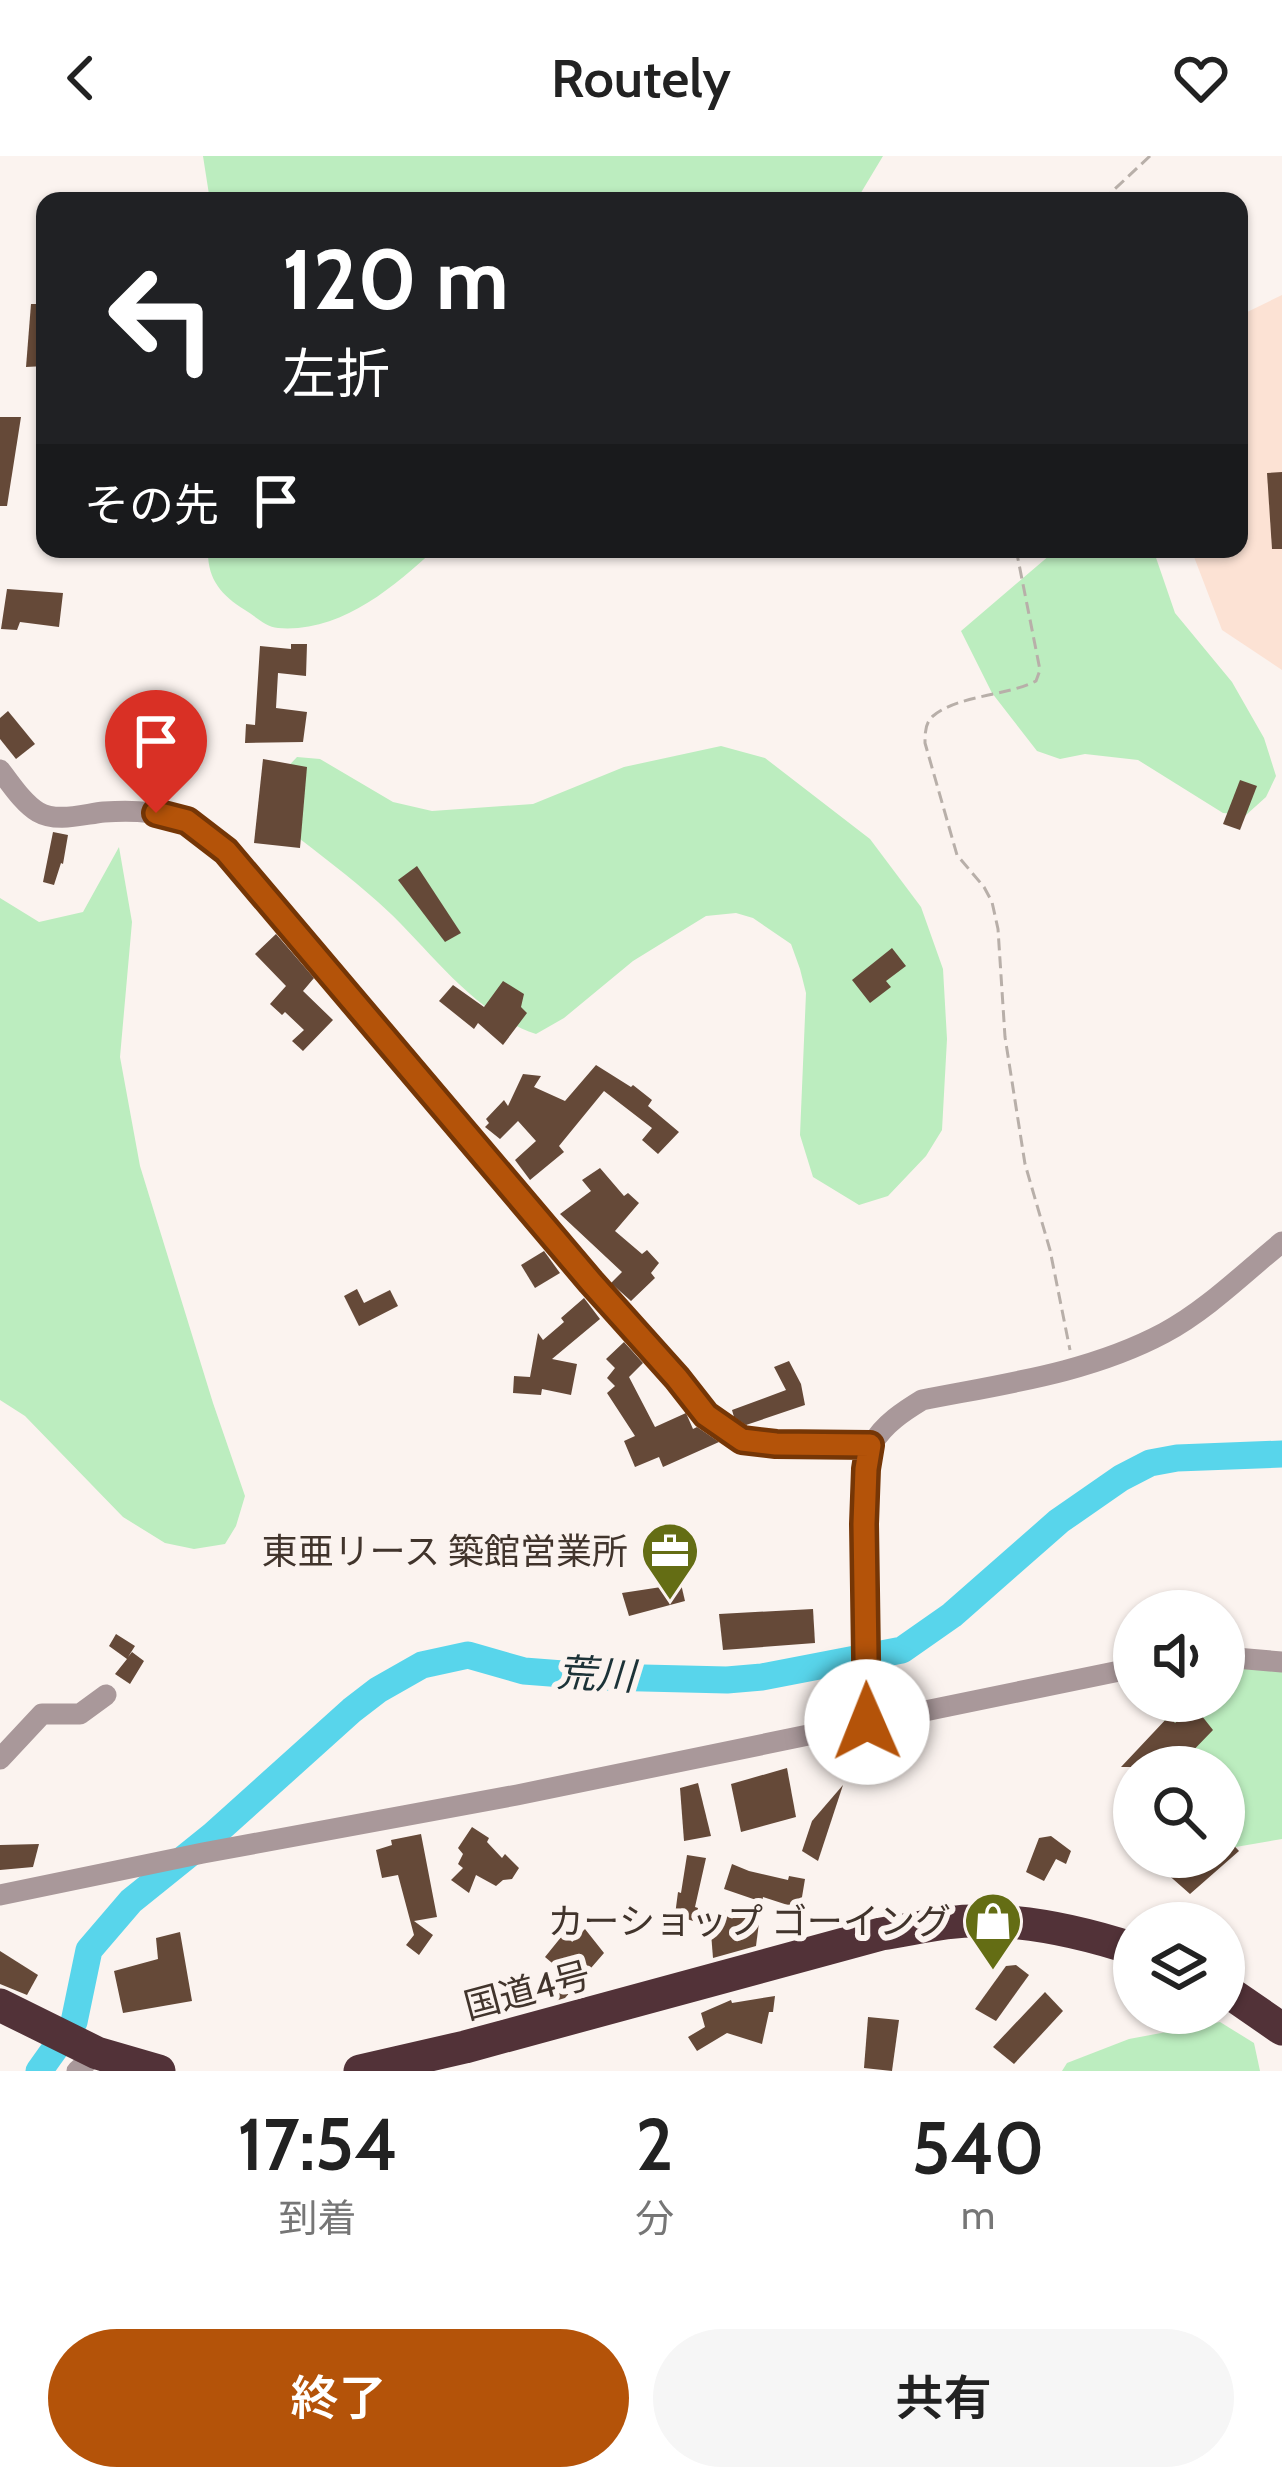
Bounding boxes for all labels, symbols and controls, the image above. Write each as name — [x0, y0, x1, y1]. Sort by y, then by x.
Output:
icon: back — [48, 45, 114, 111]
text: Routely — [551, 45, 731, 111]
icon: heart — [1168, 45, 1234, 111]
text: 120 m — [282, 228, 509, 330]
icon: left — [84, 240, 240, 396]
text: 左折 — [282, 341, 390, 407]
icon: arrive — [243, 468, 309, 534]
text: その先 — [84, 478, 219, 532]
pin — [105, 690, 207, 813]
icon: arrive — [123, 708, 189, 774]
office icon: 東亜リース 築館営業所 — [639, 1520, 701, 1602]
place label: 東亜リース 築館営業所 — [262, 1529, 628, 1573]
map controls — [1113, 1590, 1245, 2034]
button: sound — [1113, 1590, 1245, 1722]
water label: 荒川 — [556, 1648, 640, 1700]
position arrow — [804, 1659, 930, 1785]
button: search — [1113, 1746, 1245, 1878]
shop icon: カーショップ ゴーイング — [962, 1890, 1024, 1972]
place label: カーショップ ゴーイング — [548, 1899, 951, 1943]
button: layers — [1113, 1902, 1245, 2034]
street label: 国道4号 — [459, 1952, 595, 2028]
text: 17:54 — [238, 2101, 397, 2188]
text: 2 — [636, 2101, 673, 2188]
text: 540 — [912, 2105, 1044, 2192]
text: m — [961, 2191, 995, 2239]
text: 到着 — [278, 2194, 357, 2242]
text: 分 — [635, 2194, 674, 2242]
button: 終了 — [48, 2329, 629, 2467]
button: 共有 — [653, 2329, 1234, 2467]

